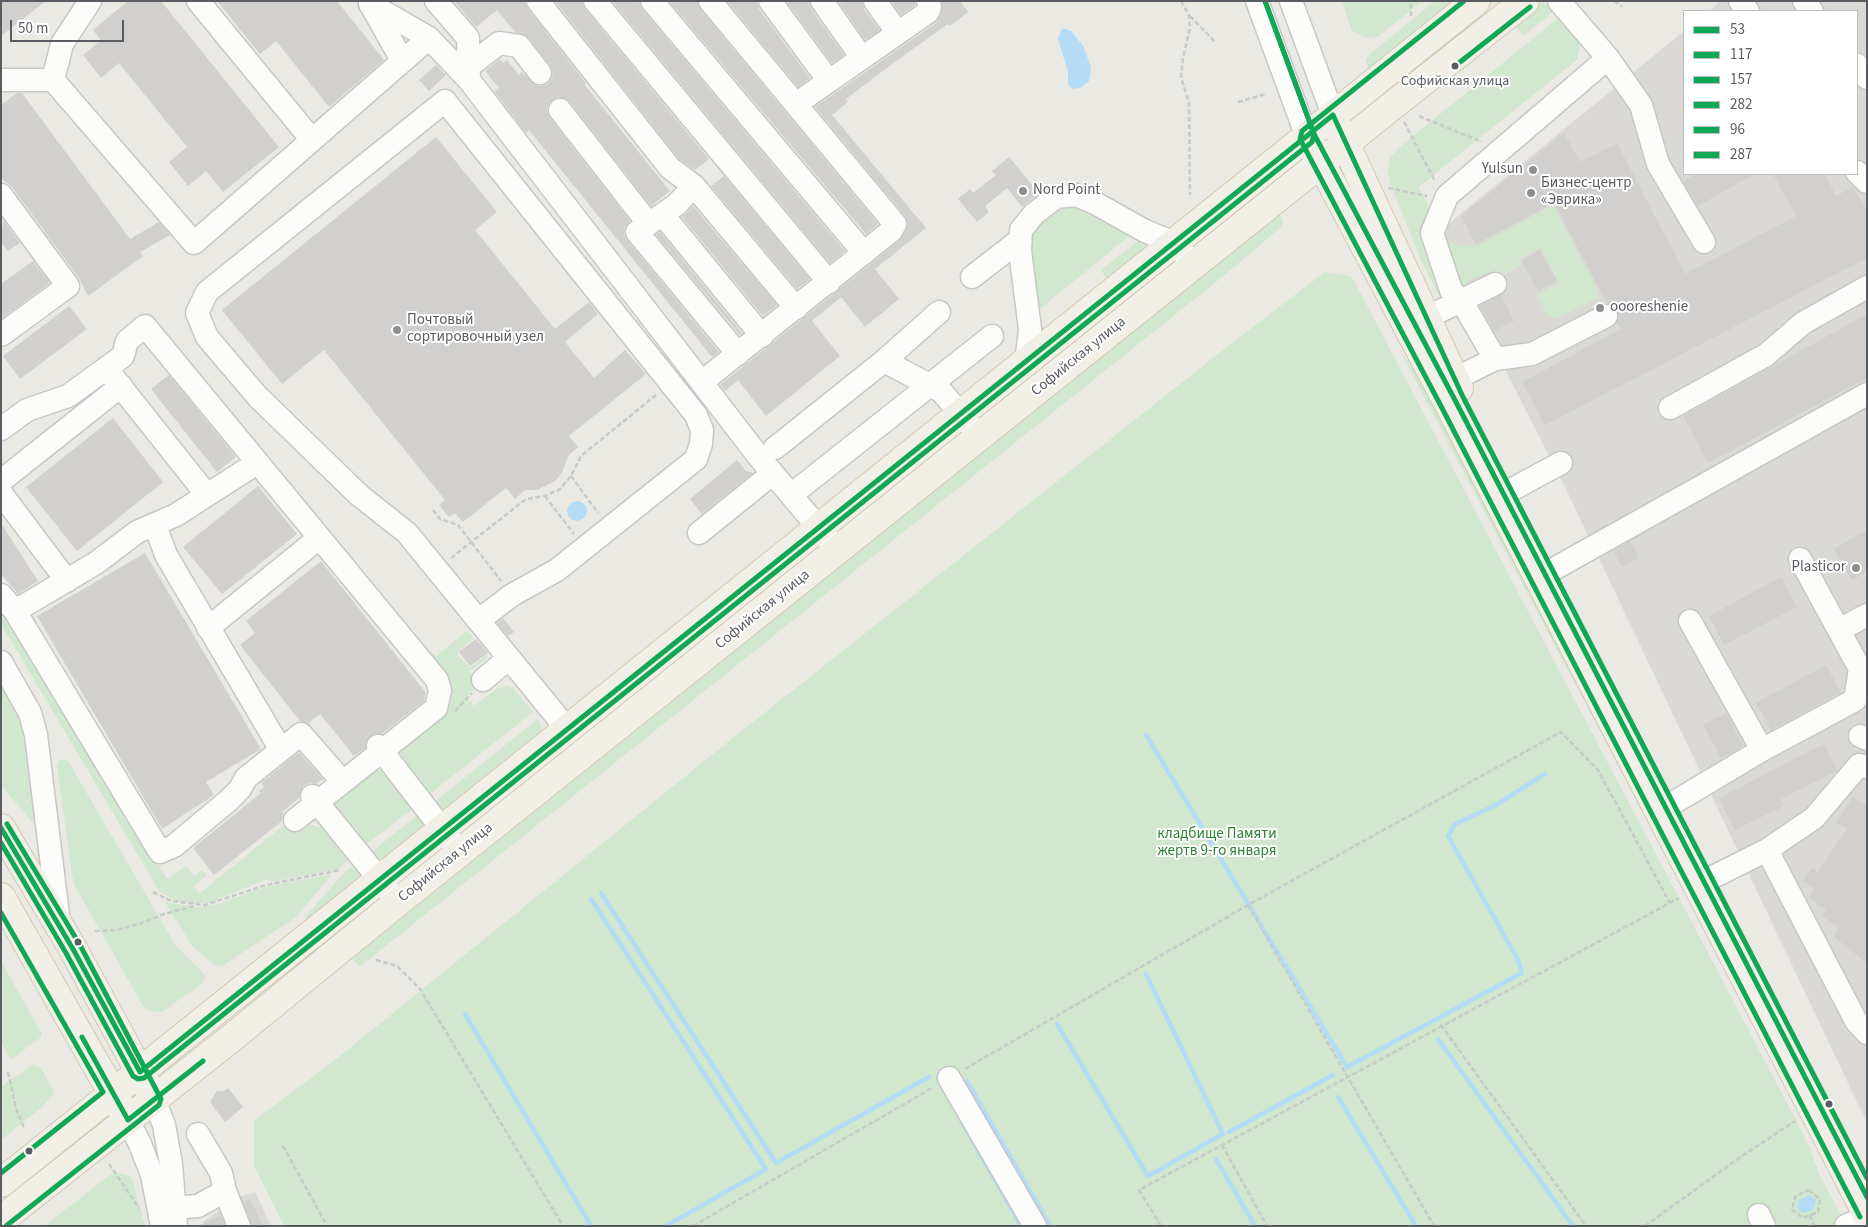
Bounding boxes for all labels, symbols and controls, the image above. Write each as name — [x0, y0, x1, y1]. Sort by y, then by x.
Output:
scale bar — [12, 10, 126, 42]
legend — [1683, 10, 1858, 175]
text: 50 m — [18, 18, 48, 39]
text: 53 — [1730, 19, 1745, 40]
text: 117 — [1730, 44, 1752, 65]
marker: Софийская улица — [1450, 61, 1460, 71]
text: 157 — [1730, 69, 1752, 90]
place label: Софийская улица — [1401, 74, 1509, 90]
text: 282 — [1730, 94, 1752, 115]
text: 96 — [1730, 119, 1745, 140]
text: 287 — [1730, 144, 1752, 165]
place label: Yulsun — [1482, 161, 1523, 179]
marker: Yulsun — [1527, 164, 1539, 176]
place label: Бизнес-центр «Эврика» — [1541, 175, 1632, 210]
place label: Nord Point — [1033, 182, 1100, 200]
marker: Nord Point — [1017, 185, 1029, 197]
marker: Бизнес-центр «Эврика» — [1525, 187, 1537, 199]
place label: oooreshenie — [1610, 299, 1688, 317]
marker: oooreshenie — [1594, 302, 1606, 314]
place label: Почтовый сортировочный узел — [407, 312, 544, 347]
street label: Софийская улица — [1028, 313, 1130, 401]
marker: Почтовый сортировочный узел — [391, 324, 403, 336]
place label: Plasticor — [1792, 559, 1846, 577]
marker: Plasticor — [1850, 562, 1862, 574]
street label: Софийская улица — [712, 566, 814, 654]
street label: Софийская улица — [395, 819, 497, 907]
park label: кладбище Памяти жертв 9-го января — [1157, 826, 1277, 861]
unlabelled marker — [73, 937, 83, 947]
unlabelled marker — [1824, 1099, 1834, 1109]
unlabelled marker — [24, 1146, 34, 1156]

